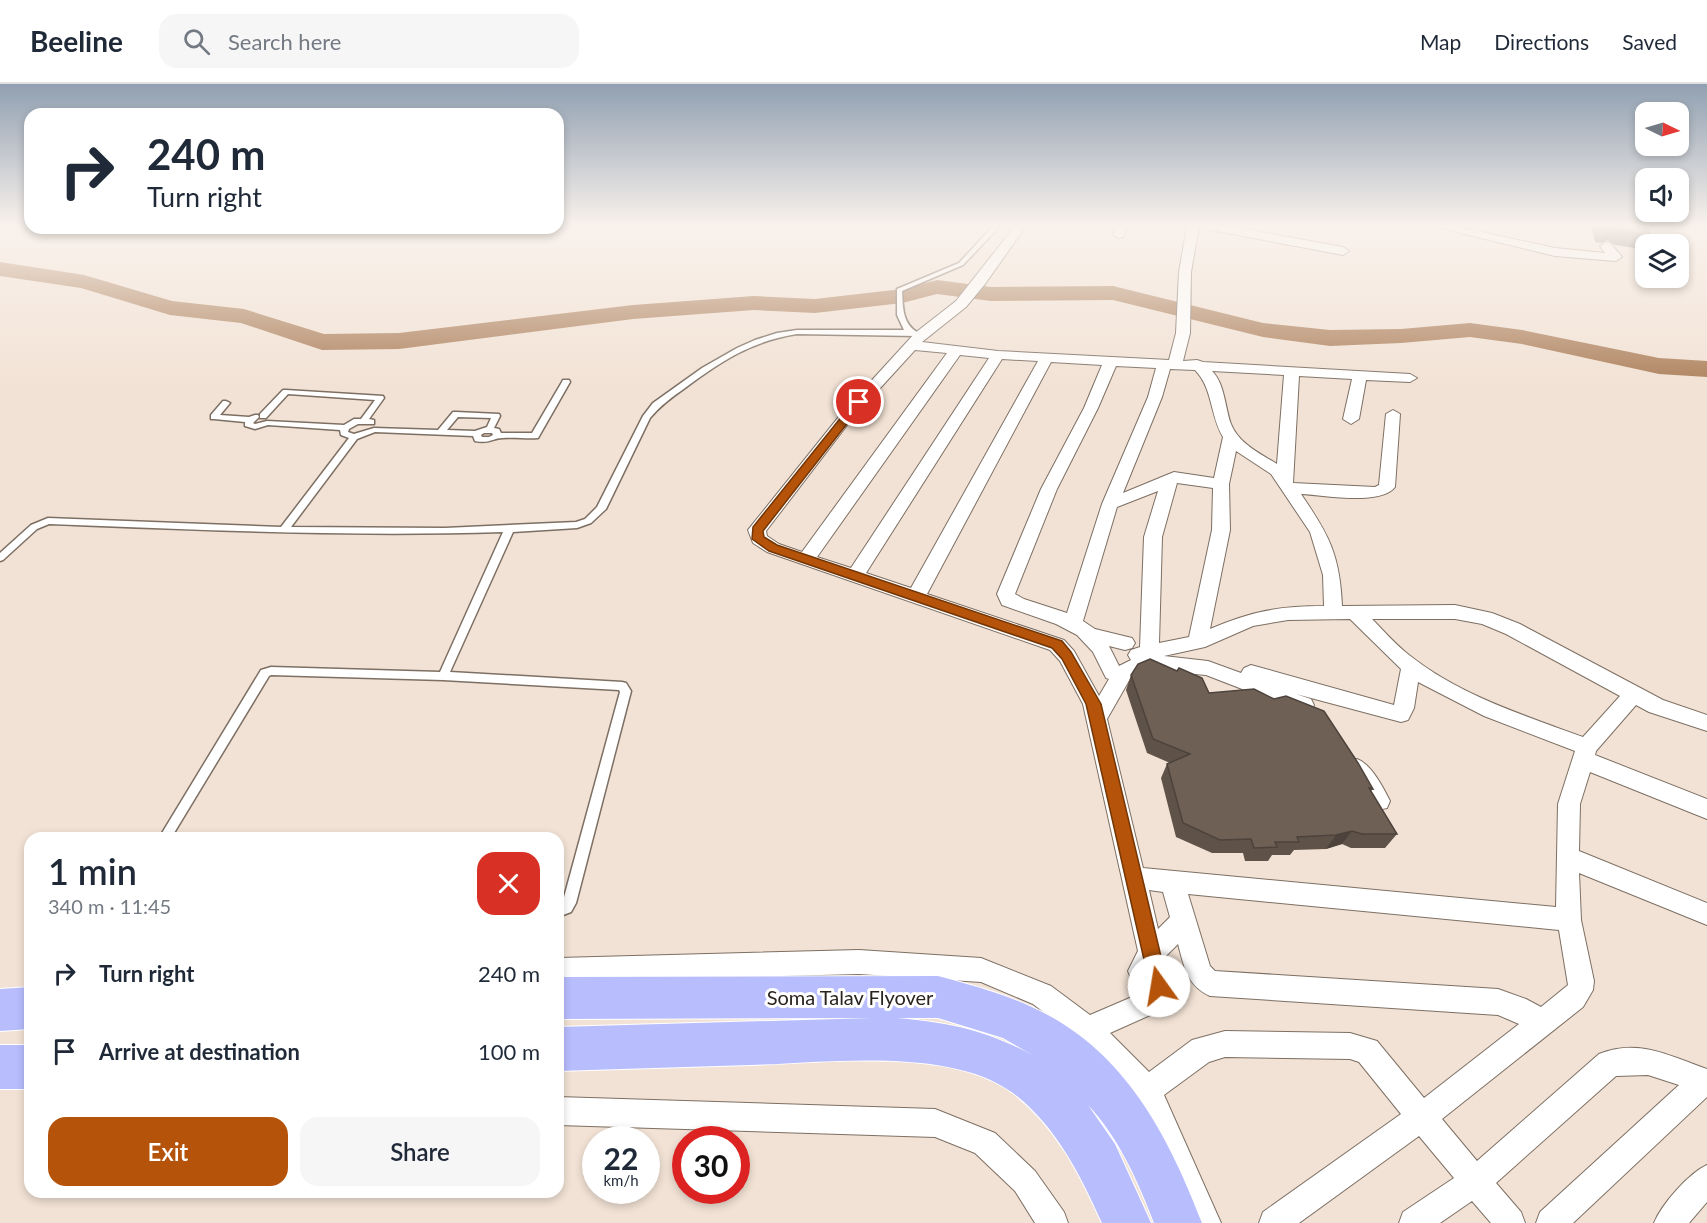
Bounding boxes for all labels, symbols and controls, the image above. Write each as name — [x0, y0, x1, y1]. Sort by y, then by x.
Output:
search box — [159, 14, 579, 68]
text: Beeline — [30, 24, 123, 58]
icon: search — [180, 25, 213, 58]
text: Search here — [228, 28, 341, 55]
text: Map — [1420, 29, 1461, 54]
text: Directions — [1494, 29, 1589, 54]
text: Saved — [1622, 29, 1677, 54]
north arrow — [1635, 102, 1689, 156]
map controls — [1635, 102, 1689, 288]
text: 240 m — [147, 129, 265, 179]
icon: right — [48, 132, 126, 210]
button: sound — [1635, 168, 1689, 222]
text: Turn right — [147, 180, 262, 213]
button: layers — [1635, 234, 1689, 288]
pin — [833, 376, 884, 427]
icon: arrive — [842, 385, 875, 418]
text: 1 min — [48, 849, 137, 893]
button: close — [477, 852, 540, 915]
text: 340 m · 11:45 — [48, 894, 171, 918]
position arrow — [1127, 954, 1191, 1018]
icon: right — [48, 957, 81, 990]
text: Turn right — [99, 960, 194, 987]
text: 240 m — [478, 960, 540, 987]
street label: Soma Talav Flyover — [767, 985, 934, 1009]
icon: arrive — [48, 1035, 81, 1068]
text: Arrive at destination — [99, 1038, 300, 1065]
text: 100 m — [478, 1038, 540, 1065]
button: Exit — [48, 1117, 288, 1186]
button: Share — [300, 1117, 540, 1186]
speed limit sign: 30 — [672, 1126, 750, 1204]
text: 22 — [604, 1140, 638, 1176]
text: km/h — [603, 1171, 639, 1189]

